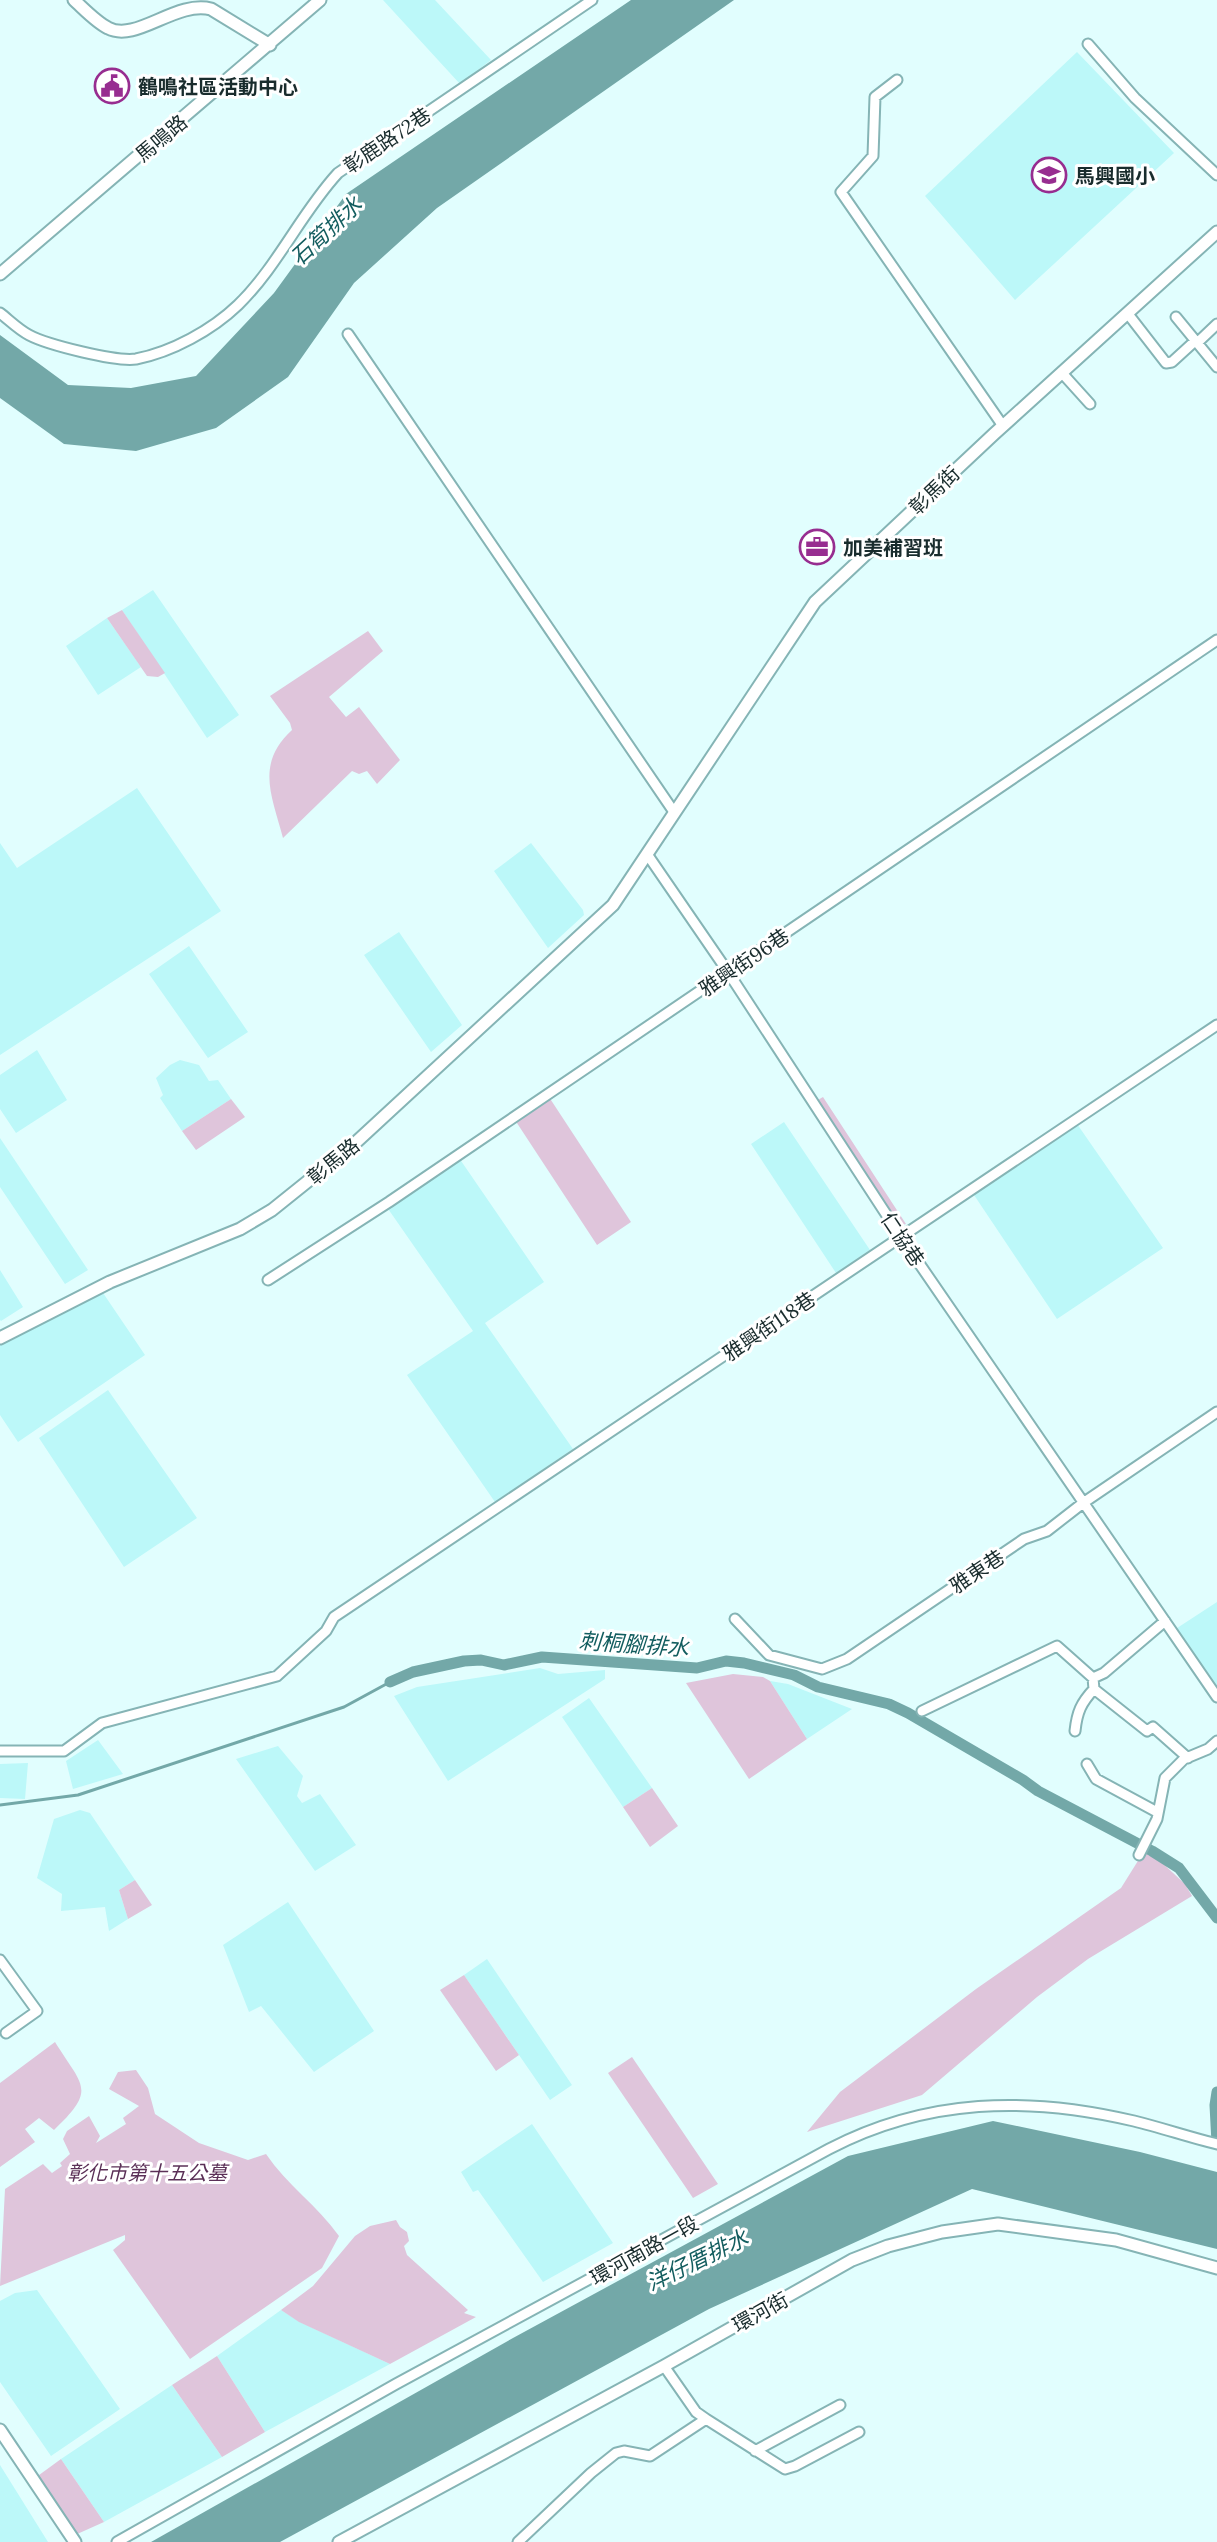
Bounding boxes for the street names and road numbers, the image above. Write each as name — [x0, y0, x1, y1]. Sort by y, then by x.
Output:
street label: 彰鹿路72巷 — [339, 102, 435, 178]
street label: 馬鳴路 — [130, 109, 192, 167]
street label: 彰馬街 — [904, 460, 964, 520]
street label: 雅興街96巷 — [694, 923, 794, 1001]
street label: 彰馬路 — [302, 1132, 364, 1190]
street label: 仁協巷 — [876, 1207, 930, 1271]
street label: 雅興街118巷 — [718, 1286, 820, 1366]
street label: 雅東巷 — [945, 1544, 1009, 1598]
street label: 環河南路一段 — [585, 2210, 703, 2290]
street label: 環河街 — [728, 2287, 792, 2337]

